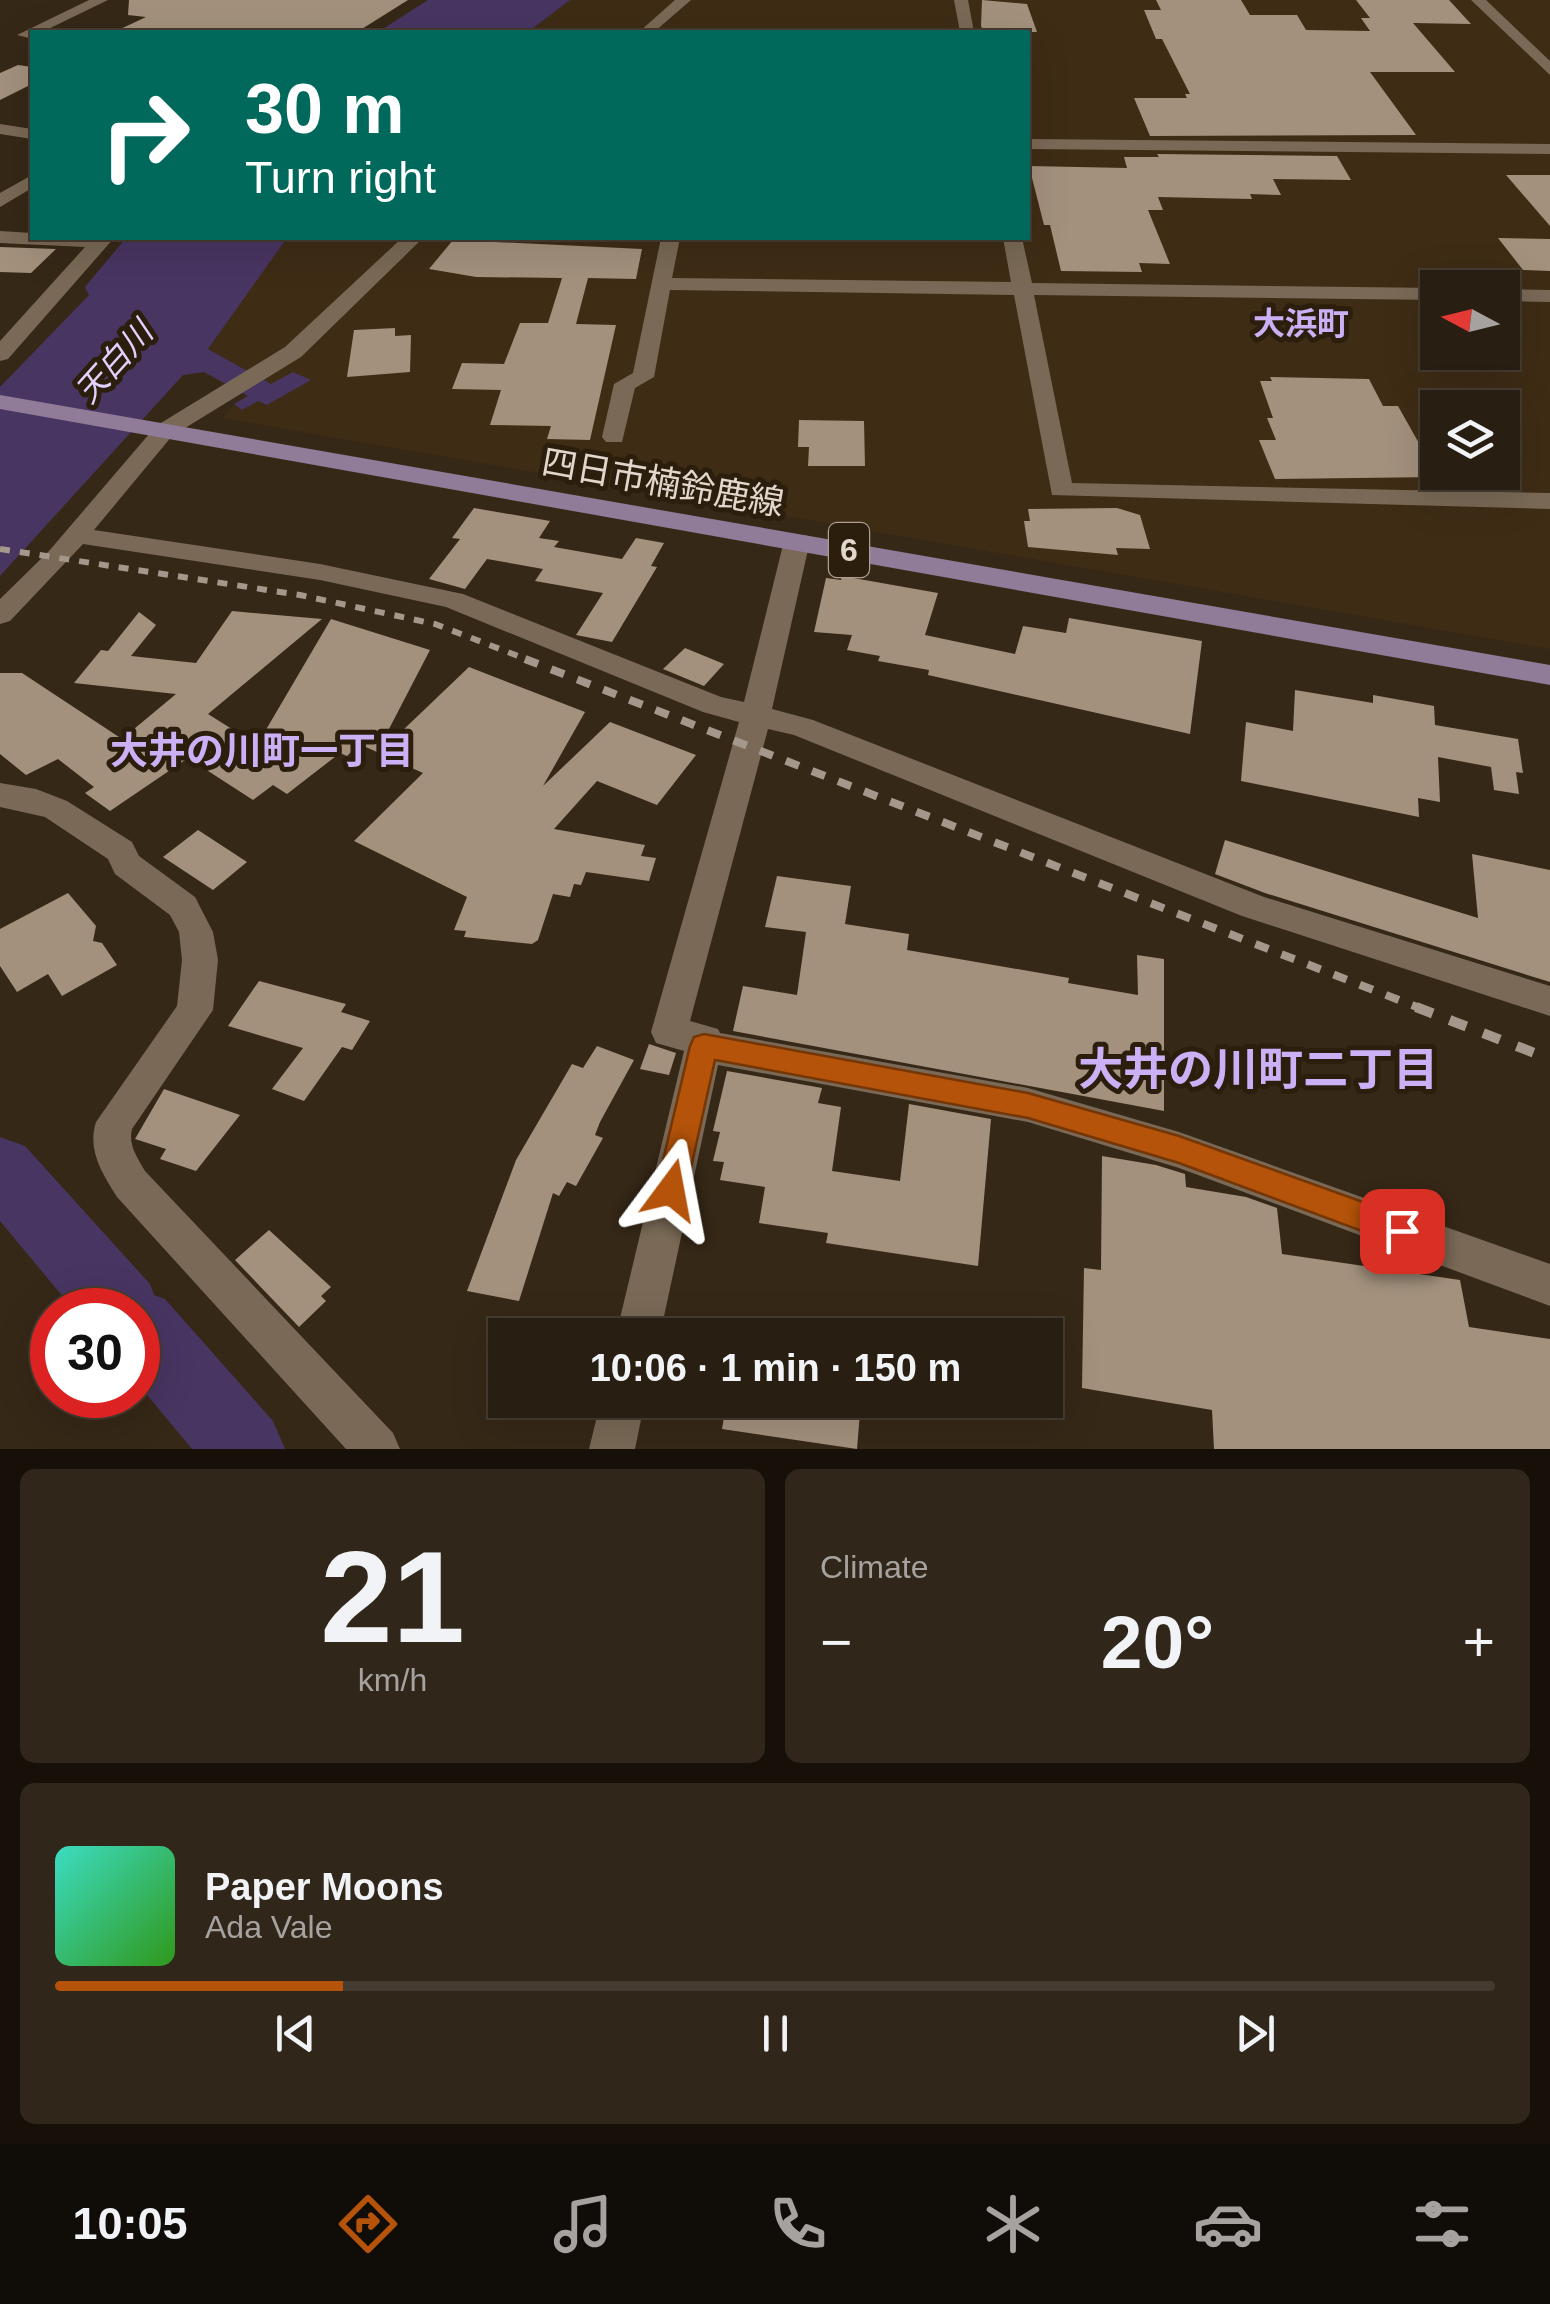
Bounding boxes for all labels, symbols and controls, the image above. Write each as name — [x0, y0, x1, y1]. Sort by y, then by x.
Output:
icon: right — [80, 70, 210, 200]
text: 30 m — [245, 70, 405, 148]
text: Turn right — [245, 152, 436, 203]
north arrow — [1420, 270, 1520, 370]
map controls — [1420, 270, 1520, 490]
district label: 大浜町 — [1253, 306, 1349, 342]
water label: 天白川 — [68, 312, 161, 410]
button: layers — [1420, 390, 1520, 490]
street label: 四日市楠鈴鹿線 — [539, 442, 787, 522]
road number: 6 — [829, 523, 869, 577]
district label: 大井の川町一丁目 — [110, 730, 414, 772]
district label: 大井の川町二丁目 — [1078, 1044, 1438, 1095]
position arrow — [619, 1138, 723, 1242]
pin — [1360, 1189, 1445, 1274]
icon: arrive — [1375, 1204, 1430, 1259]
speed limit sign: 30 — [30, 1288, 160, 1418]
text: 10:06 · 1 min · 150 m — [590, 1347, 961, 1389]
text: 21 — [320, 1524, 465, 1670]
text: Climate — [820, 1549, 928, 1585]
text: 20° — [1101, 1600, 1214, 1684]
text: − — [820, 1611, 852, 1673]
text: + — [1463, 1611, 1495, 1673]
text: km/h — [358, 1662, 427, 1698]
text: Paper Moons — [205, 1866, 444, 1908]
text: Ada Vale — [205, 1909, 333, 1945]
icon: previous — [268, 2006, 323, 2061]
icon: pause — [748, 2006, 803, 2061]
icon: next — [1228, 2006, 1283, 2061]
icon: directions — [333, 2189, 403, 2259]
icon: music — [548, 2189, 618, 2259]
icon: phone — [763, 2189, 833, 2259]
icon: climate — [978, 2189, 1048, 2259]
icon: car — [1193, 2189, 1263, 2259]
icon: filters — [1407, 2189, 1477, 2259]
text: 10:05 — [72, 2198, 188, 2249]

